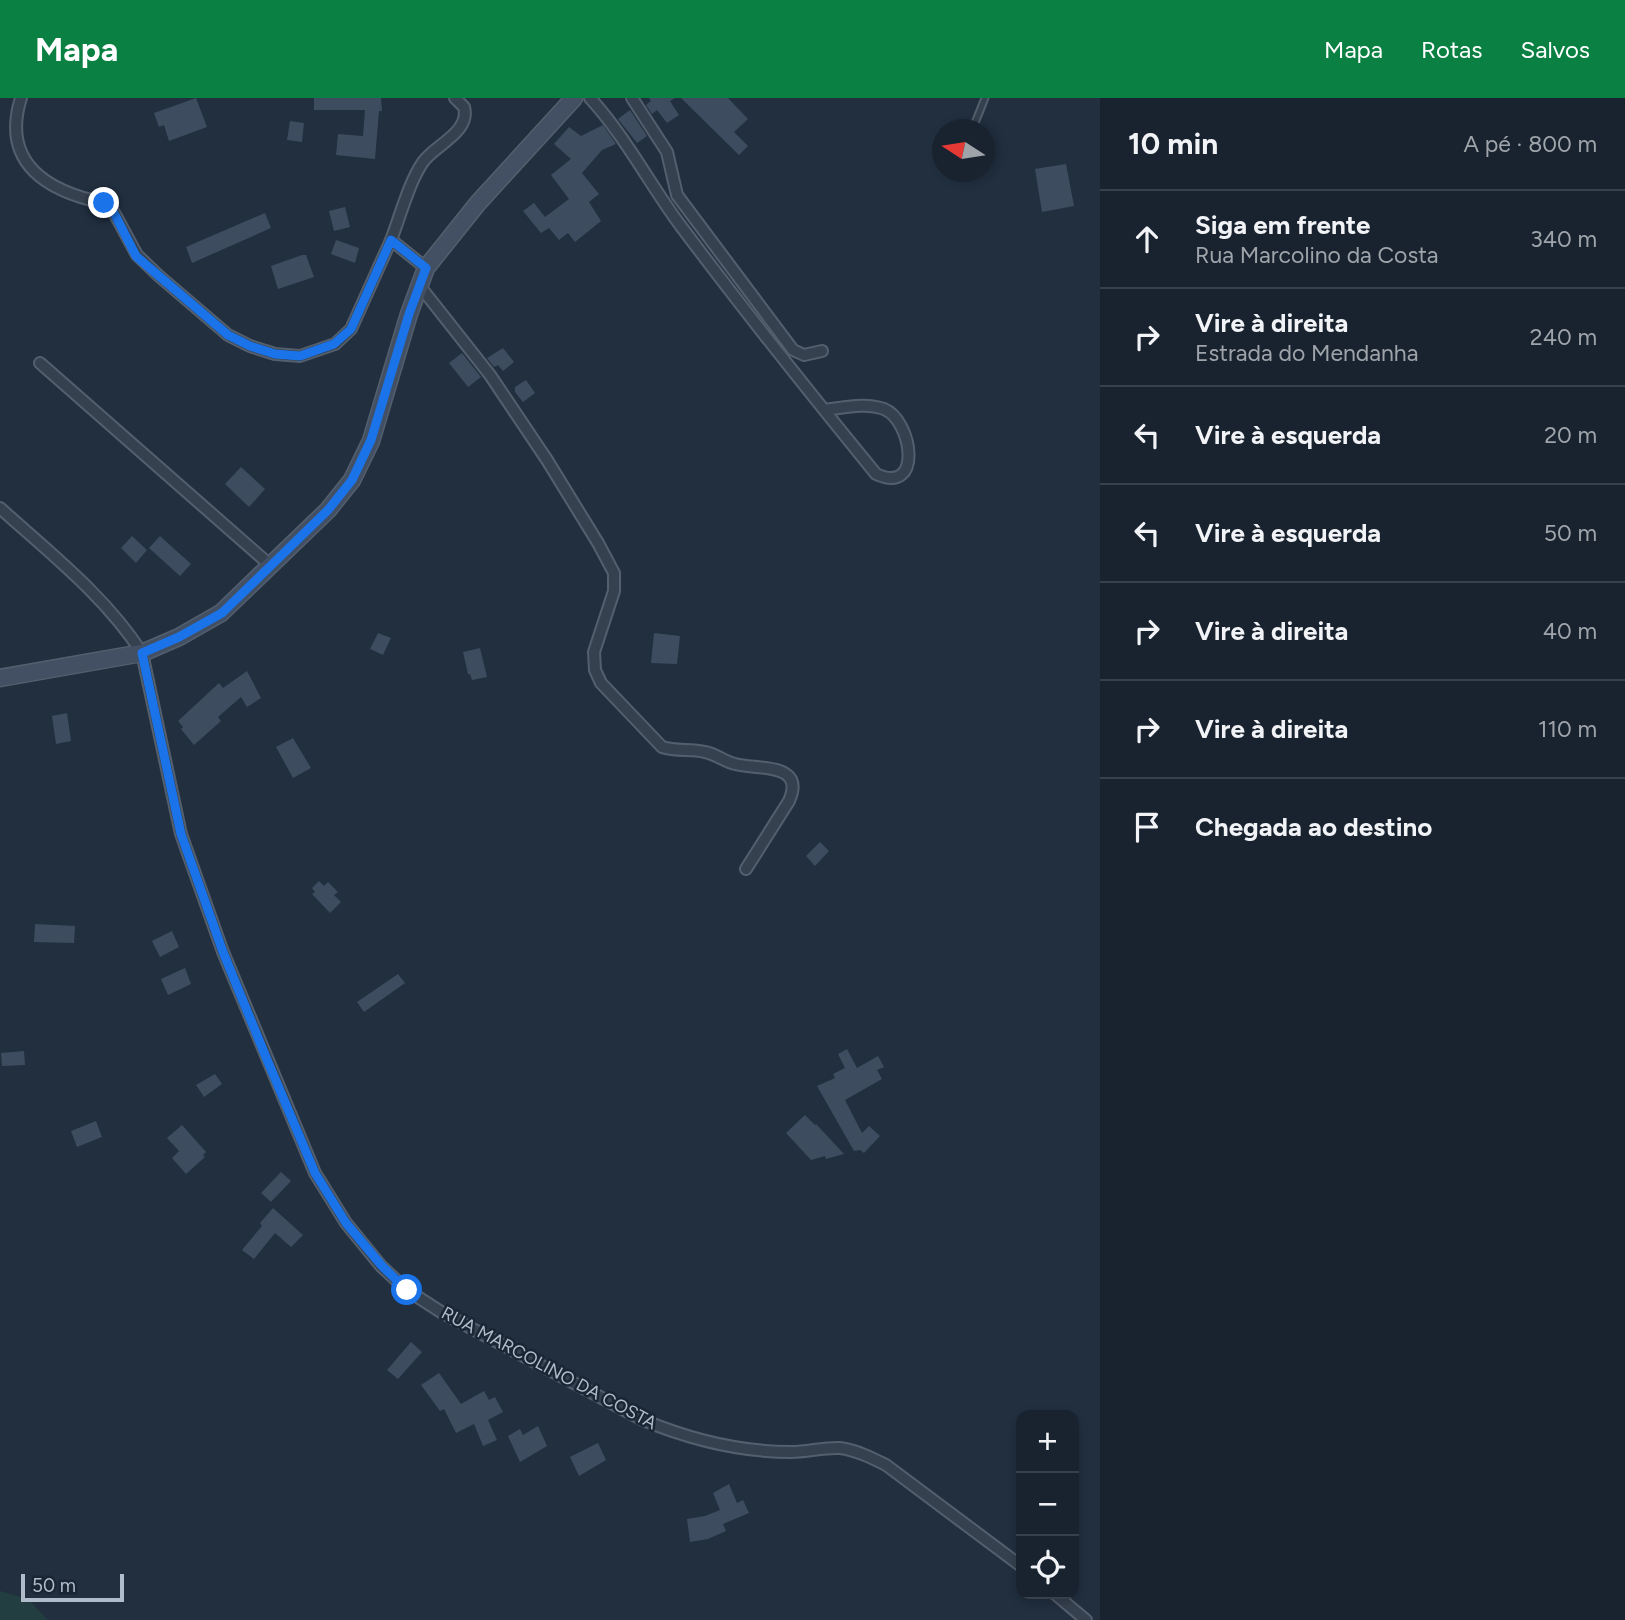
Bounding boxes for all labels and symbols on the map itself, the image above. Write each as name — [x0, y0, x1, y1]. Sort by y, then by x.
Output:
north arrow — [932, 119, 995, 182]
route end — [88, 187, 119, 218]
route start — [391, 1274, 422, 1305]
street label: RUA MARCOLINO DA COSTA — [438, 1302, 660, 1434]
scale bar — [21, 1571, 124, 1603]

